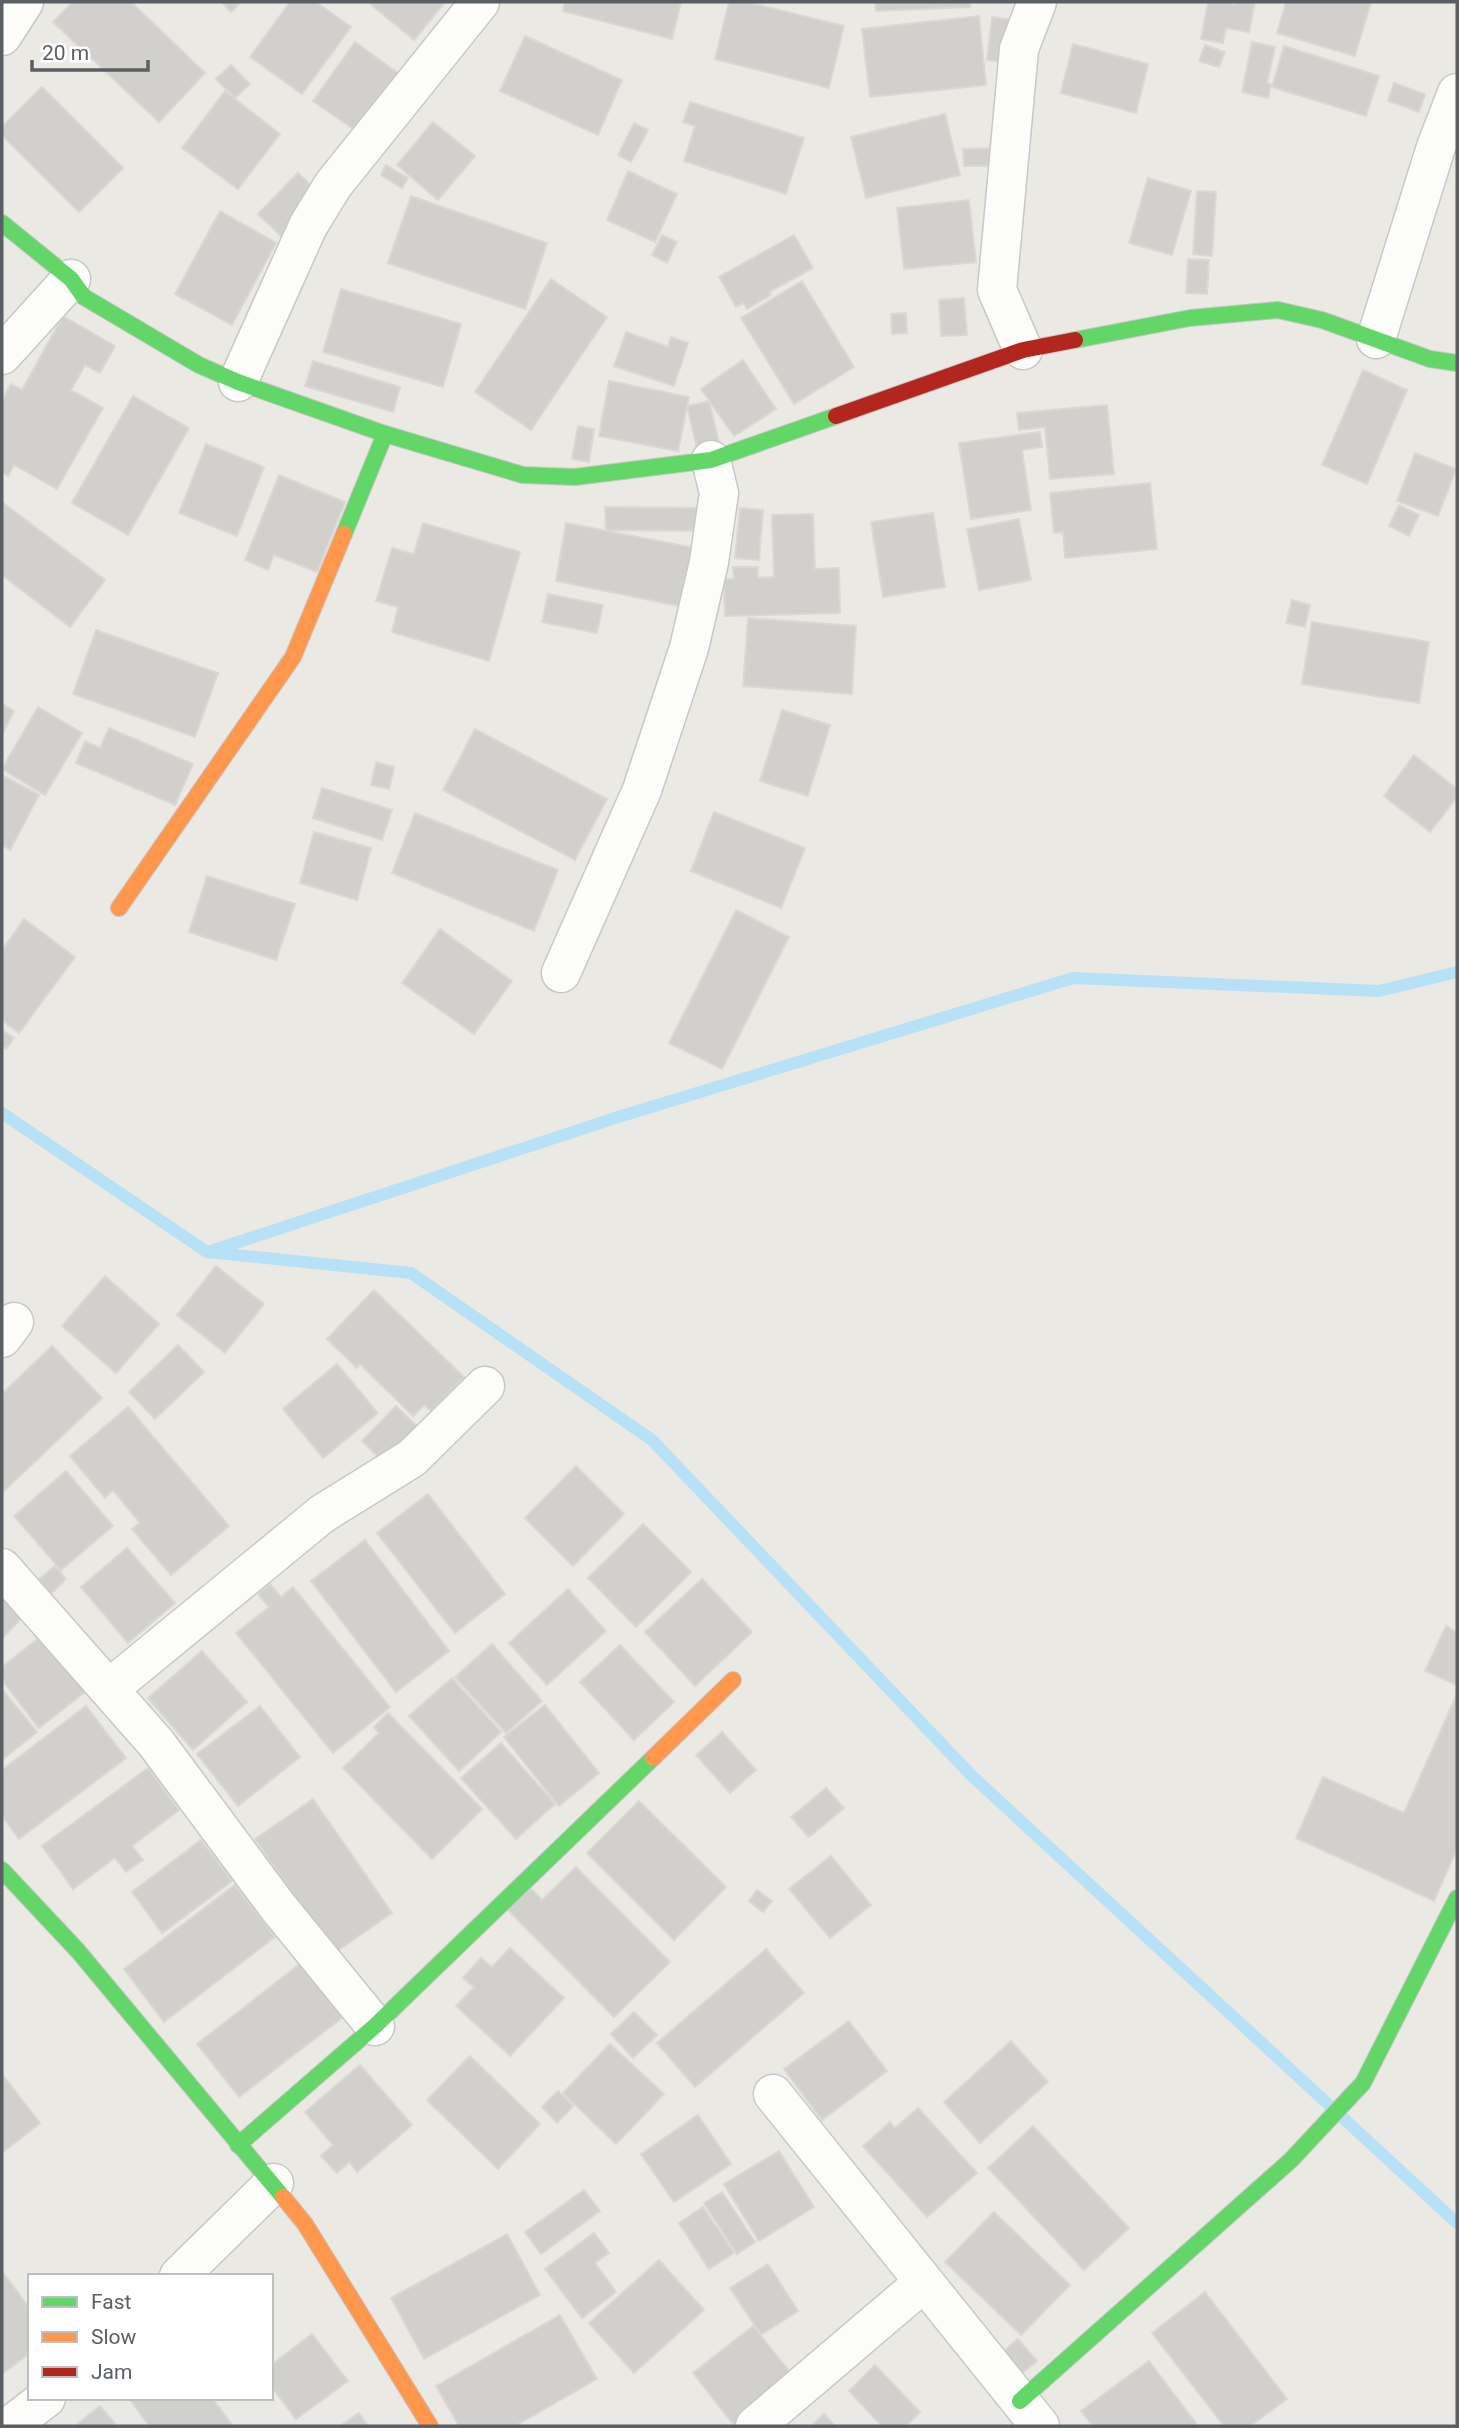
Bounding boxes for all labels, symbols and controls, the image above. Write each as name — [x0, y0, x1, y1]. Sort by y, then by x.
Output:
scale bar — [32, 28, 147, 72]
text: 20 m — [42, 41, 89, 65]
legend — [28, 2274, 273, 2400]
text: Fast — [91, 2290, 132, 2314]
text: Slow — [91, 2325, 137, 2349]
text: Jam — [91, 2360, 132, 2384]

